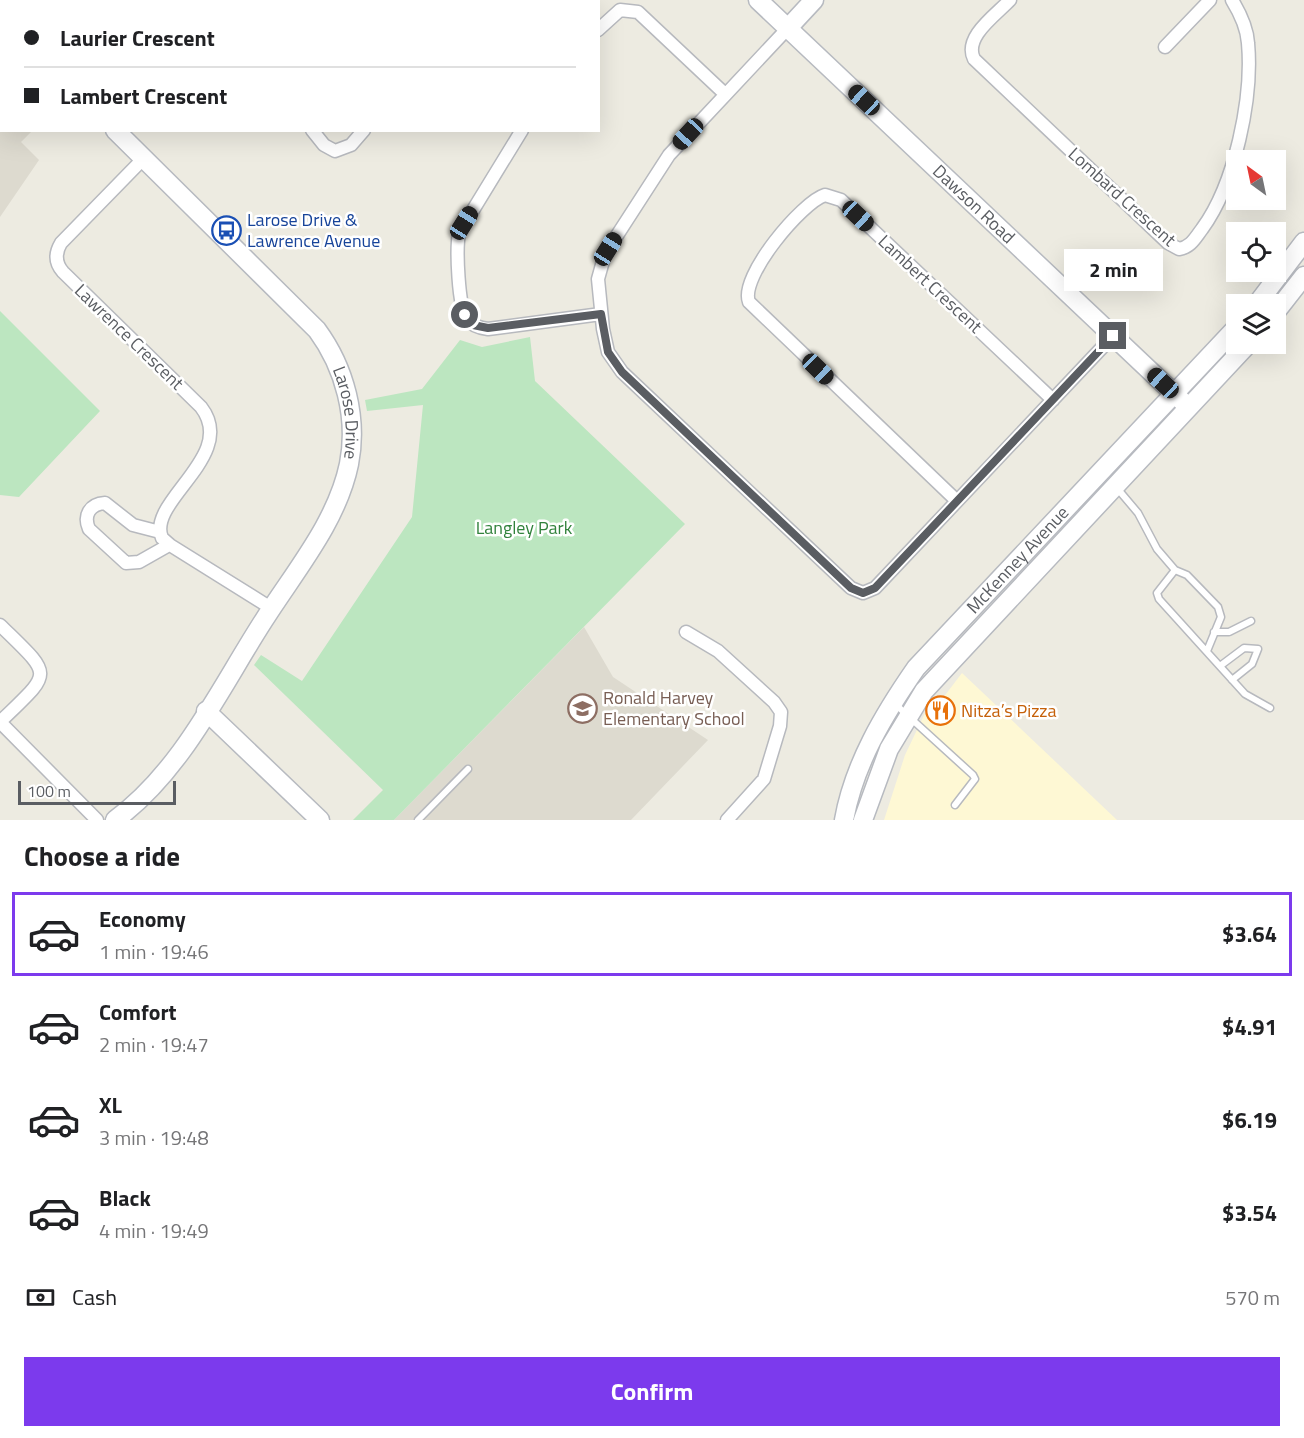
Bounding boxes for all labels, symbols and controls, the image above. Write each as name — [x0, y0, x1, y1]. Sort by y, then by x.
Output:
text: Laurier Crescent — [60, 21, 215, 55]
text: Lambert Crescent — [60, 79, 227, 113]
car — [845, 81, 883, 119]
car — [669, 115, 707, 153]
street label: Lombard Crescent — [1062, 141, 1183, 253]
north arrow — [1226, 150, 1286, 210]
map controls — [1226, 150, 1286, 354]
street label: Dawson Road — [927, 158, 1021, 250]
car — [839, 197, 877, 235]
car — [447, 203, 481, 243]
place label: Larose Drive & Lawrence Avenue — [247, 206, 380, 254]
bus stop icon: Larose Drive & Lawrence Avenue — [210, 214, 242, 246]
button: locate — [1226, 222, 1286, 282]
street label: Lambert Crescent — [872, 228, 989, 340]
car — [591, 229, 625, 269]
callout: 2 min — [1064, 249, 1162, 291]
text: 2 min — [1089, 254, 1138, 285]
street label: Lawrence Crescent — [69, 277, 191, 396]
button: layers — [1226, 294, 1286, 354]
route start — [451, 301, 478, 328]
route end — [1099, 322, 1126, 349]
car — [799, 350, 837, 388]
street label: Larose Drive — [326, 362, 366, 461]
car — [1144, 364, 1182, 402]
street label: McKenney Avenue — [960, 500, 1075, 619]
park label: Langley Park — [476, 514, 573, 541]
place label: Ronald Harvey Elementary School — [603, 684, 745, 732]
school or university icon: Ronald Harvey Elementary School — [566, 692, 598, 724]
restaurant icon: Nitza’s Pizza — [924, 695, 956, 727]
place label: Nitza’s Pizza — [961, 697, 1057, 724]
scale bar — [18, 778, 176, 806]
text: 100 m — [27, 779, 71, 803]
text: Choose a ride — [24, 835, 180, 876]
text: Economy — [99, 902, 186, 936]
icon: car — [27, 907, 81, 961]
text: $3.64 — [1222, 917, 1277, 951]
text: 1 min · 19:46 — [99, 936, 209, 967]
text: Comfort — [99, 995, 177, 1029]
icon: car — [27, 1000, 81, 1054]
text: $4.91 — [1222, 1010, 1277, 1044]
text: 2 min · 19:47 — [99, 1029, 209, 1060]
text: XL — [99, 1088, 122, 1122]
icon: car — [27, 1093, 81, 1147]
text: $6.19 — [1222, 1103, 1277, 1137]
text: 3 min · 19:48 — [99, 1122, 209, 1153]
text: Black — [99, 1181, 151, 1215]
icon: car — [27, 1186, 81, 1240]
text: $3.54 — [1222, 1196, 1277, 1230]
text: 4 min · 19:49 — [99, 1215, 209, 1246]
text: Cash — [72, 1280, 117, 1314]
icon: cash — [24, 1281, 57, 1314]
text: 570 m — [1225, 1282, 1280, 1313]
button: Confirm — [24, 1357, 1280, 1426]

